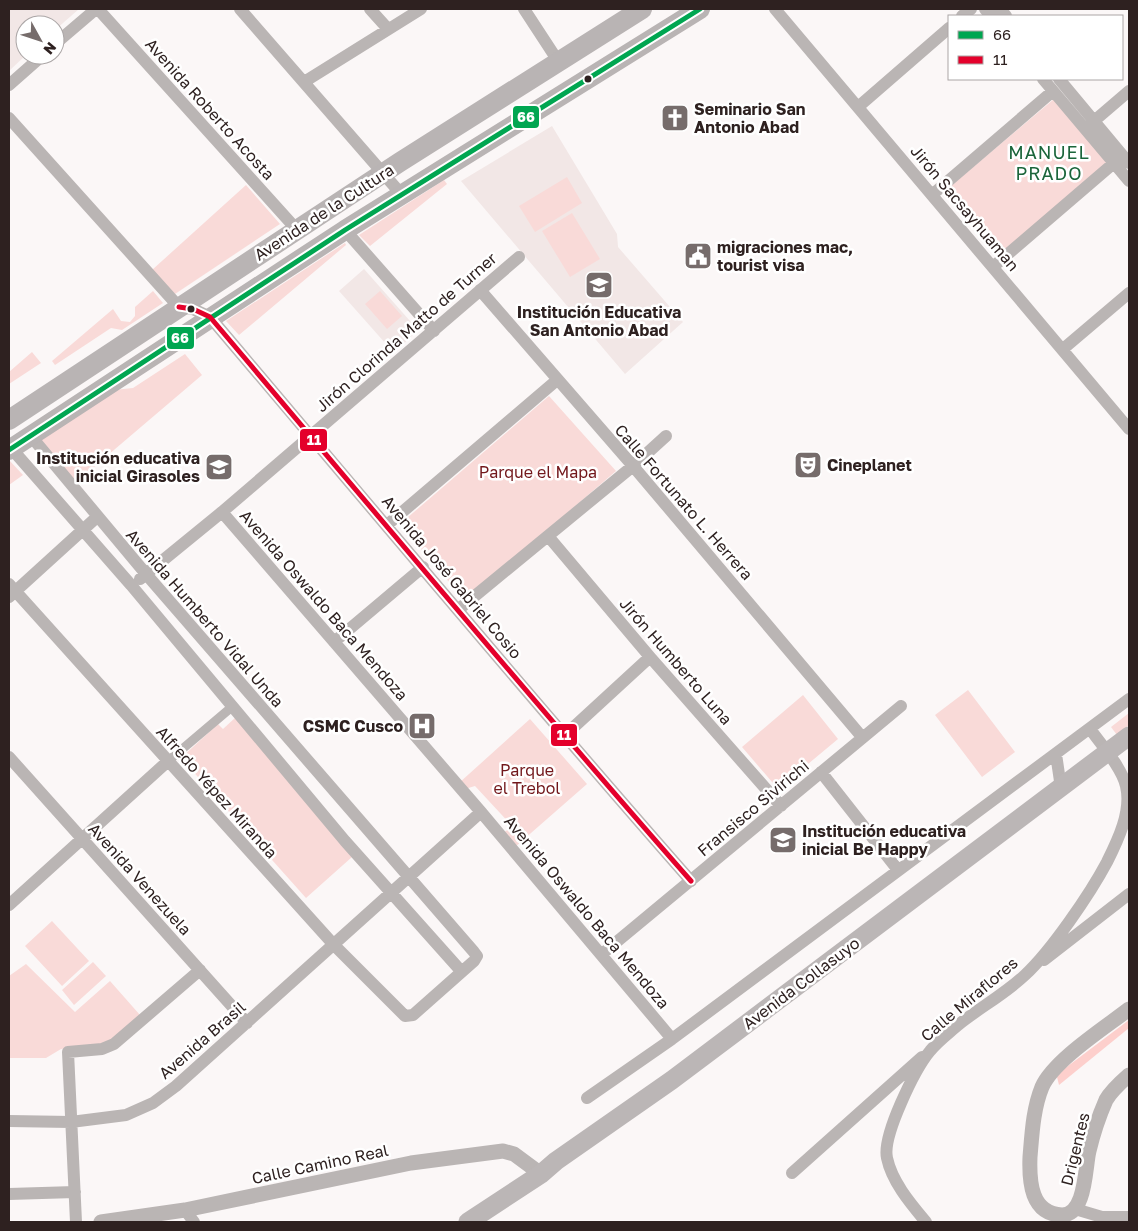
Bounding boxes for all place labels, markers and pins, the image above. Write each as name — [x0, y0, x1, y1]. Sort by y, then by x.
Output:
unlabelled marker — [583, 74, 593, 84]
place label: Seminario San Antonio Abad — [694, 99, 805, 137]
church icon: Seminario San Antonio Abad — [660, 103, 690, 133]
place label: migraciones mac, tourist visa — [717, 237, 853, 275]
public building icon: migraciones mac, tourist visa — [683, 241, 713, 271]
school or university icon: Institución Educativa San Antonio Abad — [584, 270, 614, 300]
place label: Institución Educativa San Antonio Abad — [517, 302, 681, 340]
unlabelled marker — [186, 304, 196, 314]
place label: Institución educativa inicial Girasoles — [36, 448, 200, 486]
theatre icon: Cineplanet — [793, 450, 823, 480]
school or university icon: Institución educativa inicial Girasoles — [204, 452, 234, 482]
place label: Cineplanet — [827, 455, 912, 475]
hospital icon: CSMC Cusco — [407, 711, 437, 741]
place label: CSMC Cusco — [303, 716, 403, 736]
place label: Institución educativa inicial Be Happy — [802, 821, 966, 859]
school or university icon: Institución educativa inicial Be Happy — [768, 825, 798, 855]

